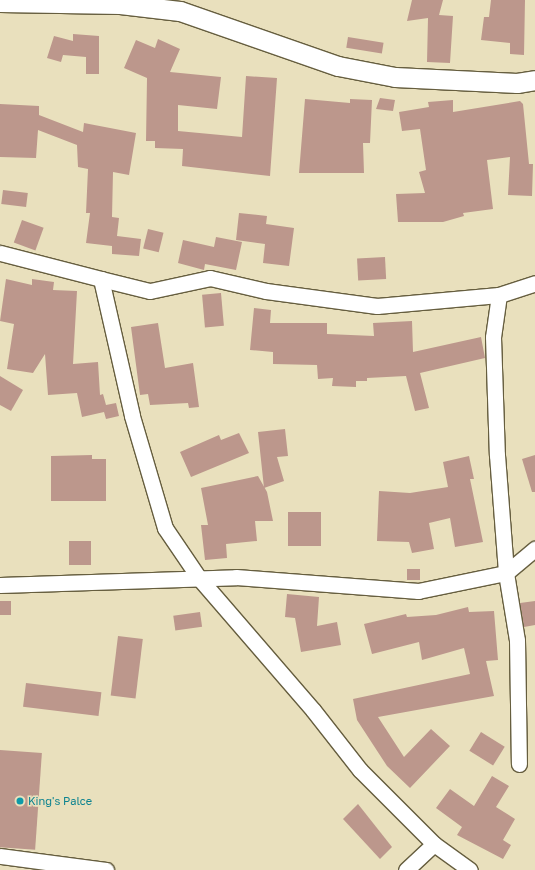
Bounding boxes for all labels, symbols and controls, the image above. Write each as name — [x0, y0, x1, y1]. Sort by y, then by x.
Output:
place label: King's Palce — [28, 794, 92, 808]
marker: King's Palce — [15, 796, 25, 806]

